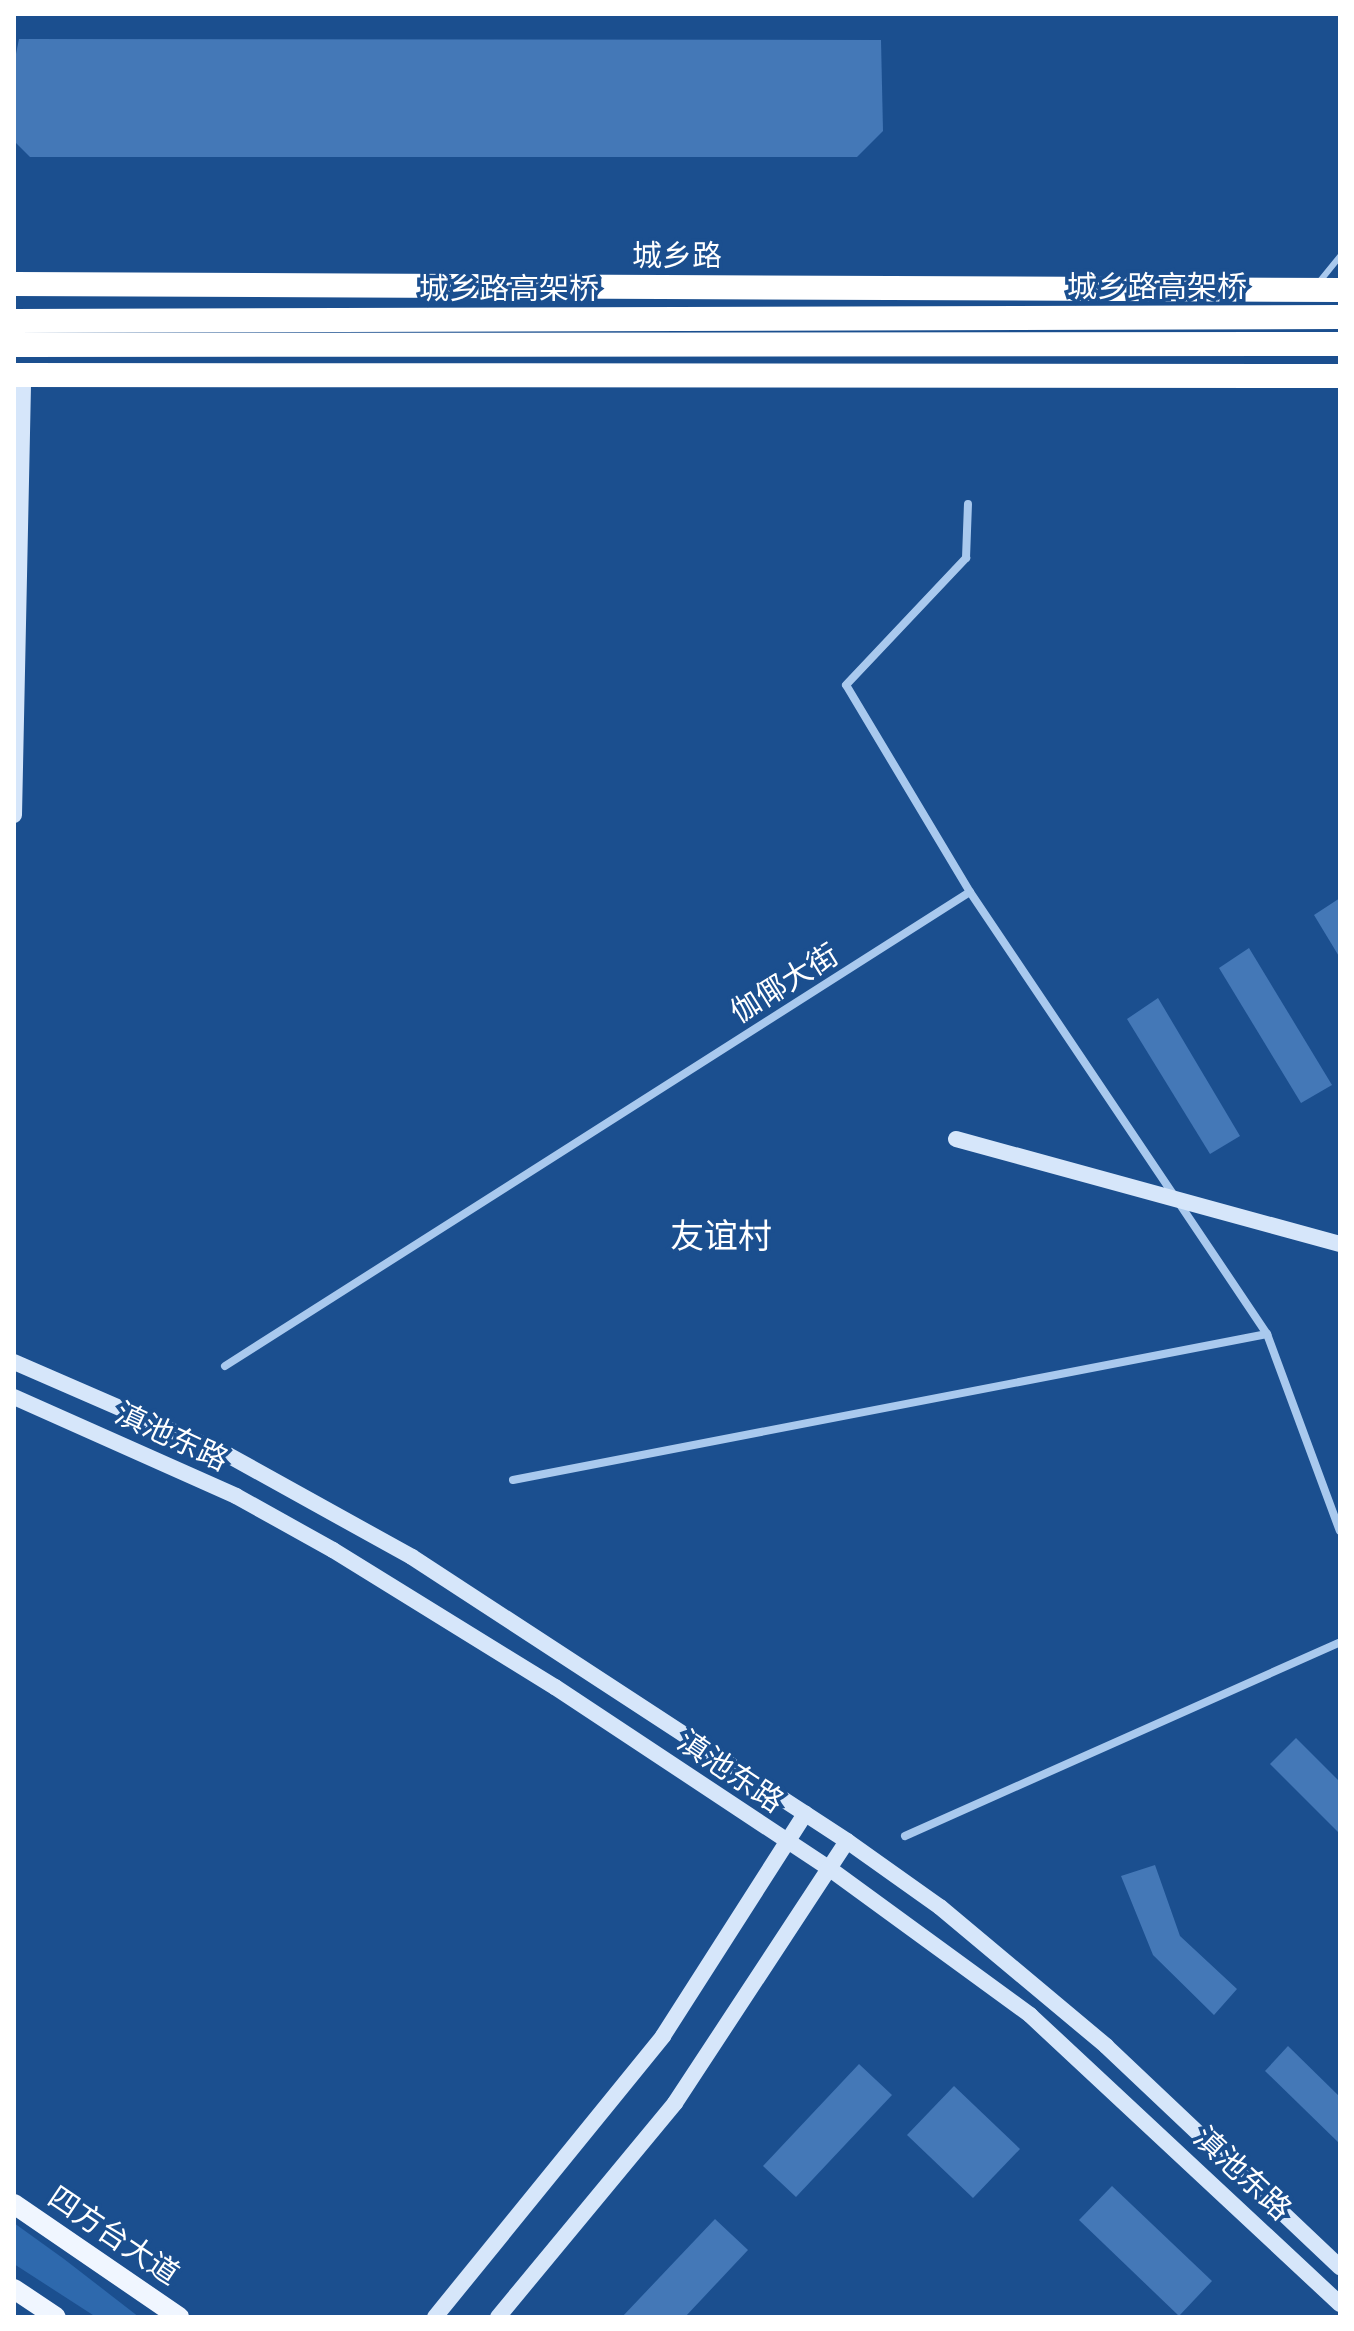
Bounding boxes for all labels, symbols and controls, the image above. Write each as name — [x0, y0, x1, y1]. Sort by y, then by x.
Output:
street label: 城乡路 — [632, 237, 722, 273]
street label: 城乡路高架桥 — [1067, 268, 1247, 304]
street label: 城乡路高架桥 — [419, 270, 599, 306]
street label: 伽倻大街 — [724, 936, 844, 1030]
district label: 友谊村 — [670, 1216, 772, 1256]
street label: 滇池东路 — [110, 1394, 234, 1478]
street label: 滇池东路 — [671, 1723, 791, 1819]
street label: 滇池东路 — [1187, 2119, 1299, 2227]
street label: 四方台大道 — [42, 2178, 186, 2292]

